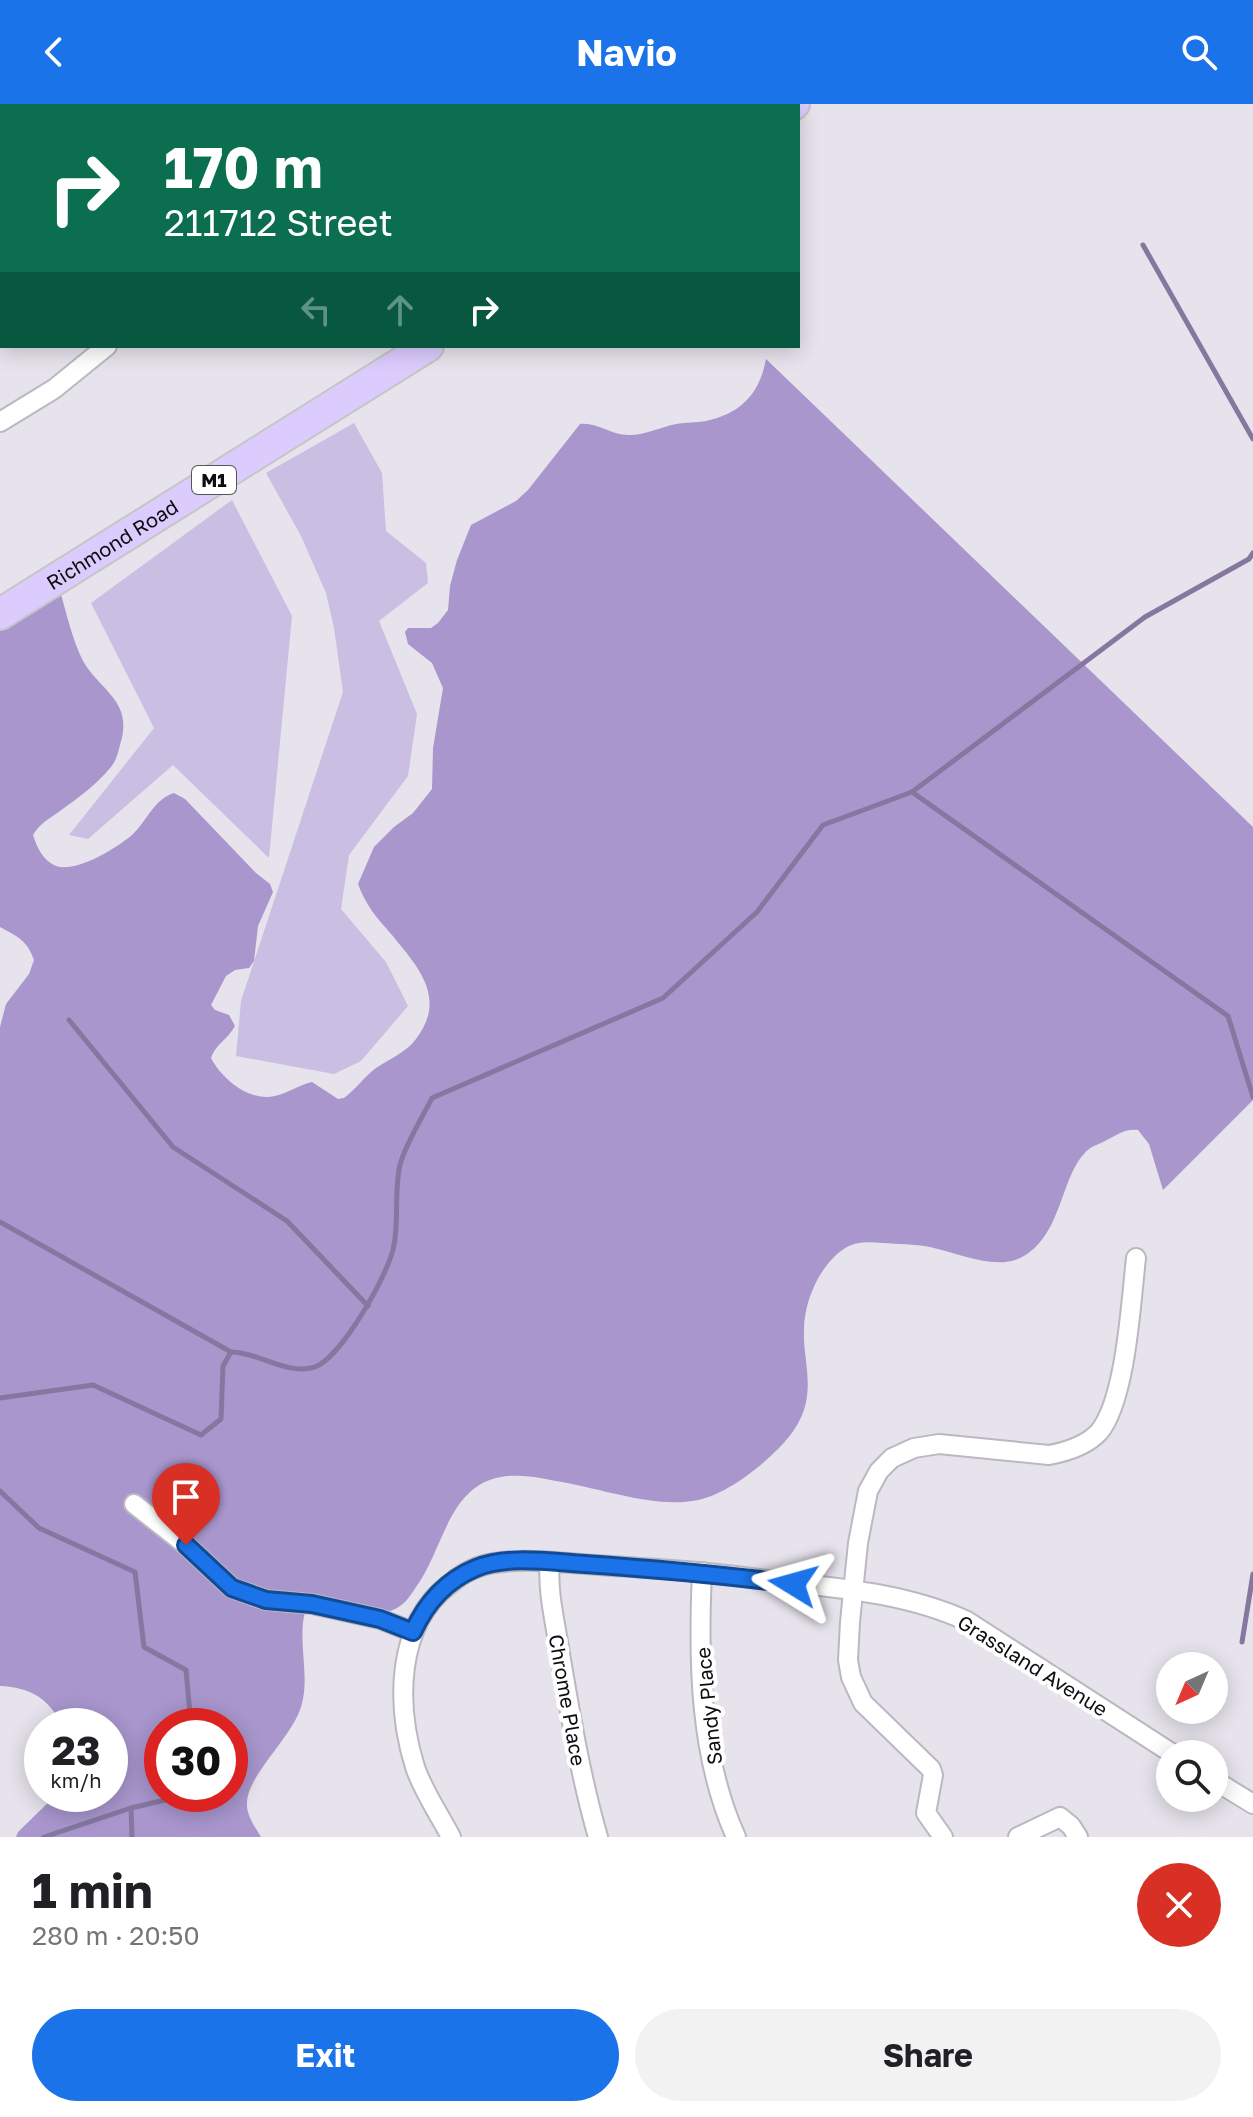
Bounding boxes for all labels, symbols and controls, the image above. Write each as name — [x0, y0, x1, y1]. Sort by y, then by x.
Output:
icon: back — [32, 30, 76, 74]
icon: search — [1177, 30, 1221, 74]
text: Navio — [576, 31, 677, 74]
text: 170 m — [164, 133, 323, 200]
icon: right — [32, 136, 136, 240]
text: 211712 Street — [164, 201, 393, 244]
icon: left — [294, 288, 338, 332]
icon: ahead — [378, 288, 422, 332]
icon: right — [462, 288, 506, 332]
road number: M1 — [192, 466, 236, 494]
street label: Richmond Road — [42, 494, 182, 594]
pin — [152, 1463, 220, 1545]
icon: arrive — [164, 1475, 208, 1519]
position arrow — [751, 1542, 835, 1626]
street label: Grassland Avenue — [954, 1609, 1112, 1721]
street label: Chrome Place — [545, 1632, 591, 1768]
street label: Sandy Place — [690, 1646, 726, 1766]
north arrow — [1156, 1652, 1228, 1724]
map controls — [1156, 1652, 1228, 1812]
speed limit sign: 30 — [144, 1708, 248, 1812]
text: 23 — [52, 1726, 100, 1774]
button: search — [1156, 1740, 1228, 1812]
text: km/h — [51, 1768, 101, 1792]
text: 1 min — [32, 1861, 153, 1919]
button: close — [1137, 1863, 1221, 1947]
text: 280 m · 20:50 — [32, 1920, 200, 1951]
button: Exit — [32, 2009, 619, 2101]
button: Share — [635, 2009, 1221, 2101]

